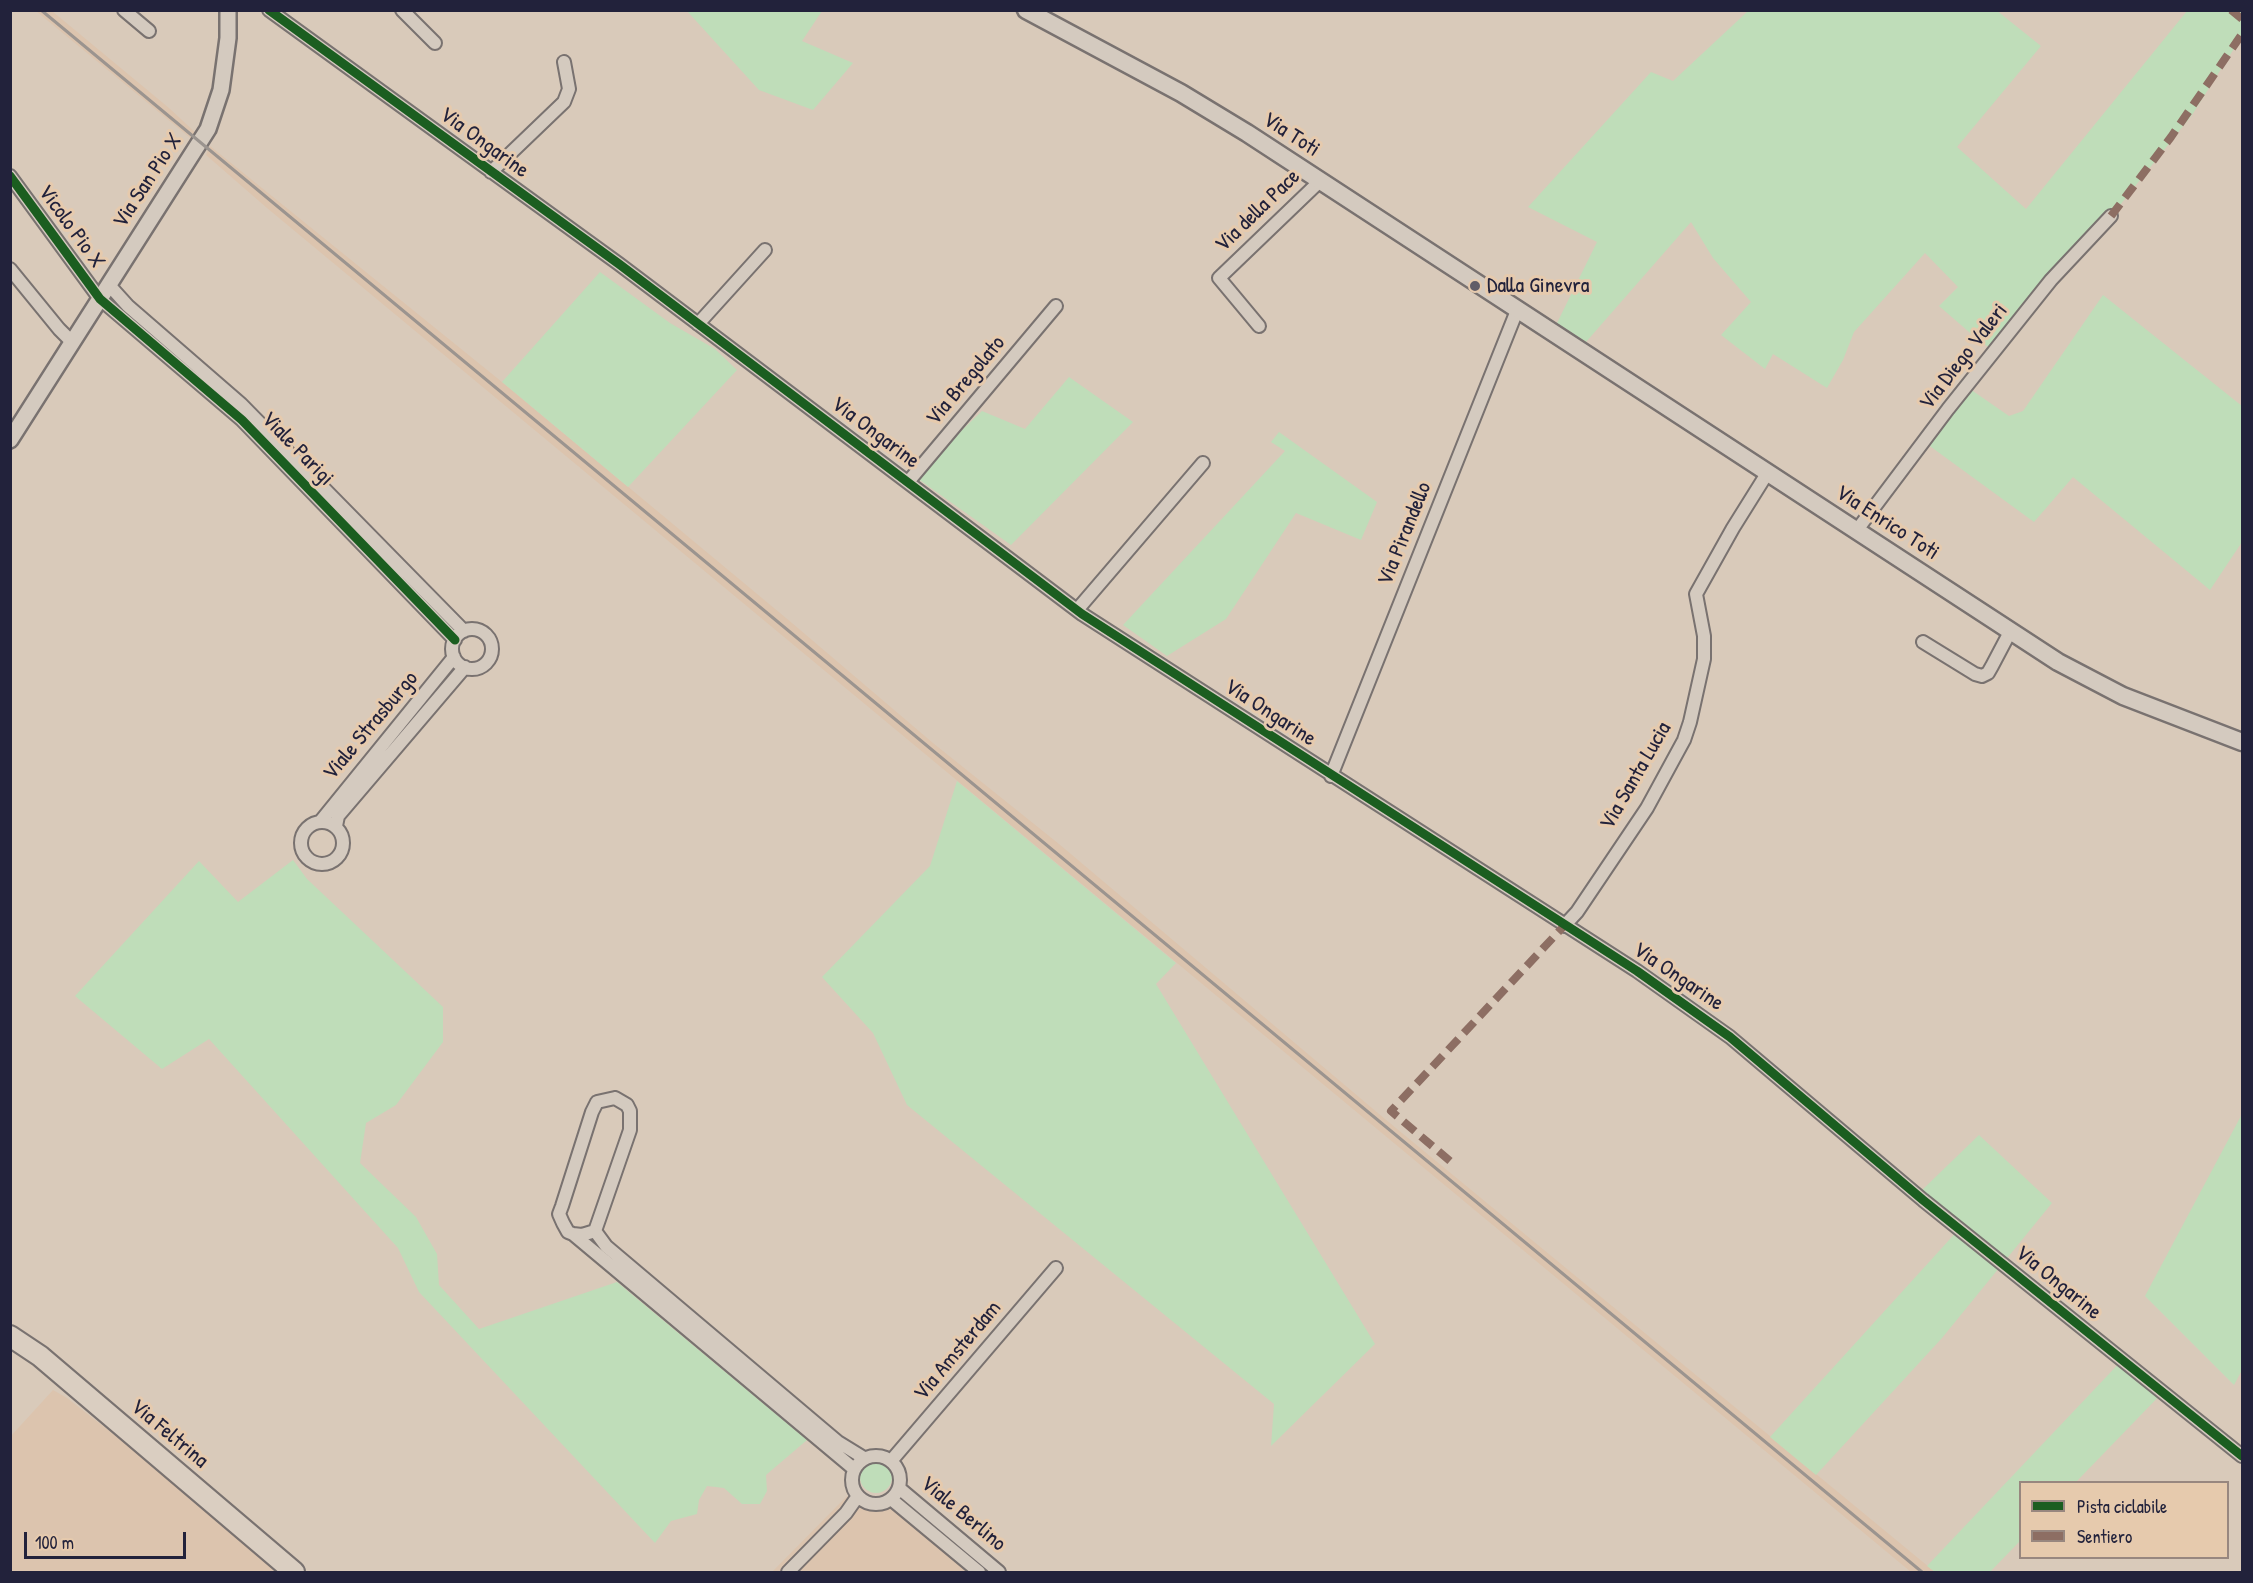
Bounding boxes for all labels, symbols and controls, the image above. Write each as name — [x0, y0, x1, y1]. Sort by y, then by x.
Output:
street label: Via Ongarine — [434, 102, 534, 184]
street label: Via Toti — [1258, 107, 1324, 163]
street label: Via San Pio X — [108, 129, 188, 233]
street label: Via della Pace — [1210, 164, 1306, 258]
street label: Vicolo Pio X — [32, 180, 110, 274]
place label: Dalla Ginevra — [1487, 273, 1589, 299]
marker: Dalla Ginevra — [1468, 279, 1482, 293]
street label: Via Diego Valeri — [1914, 299, 2014, 415]
street label: Via Bregolato — [921, 331, 1011, 431]
street label: Via Ongarine — [826, 391, 924, 475]
street label: Viale Parigi — [255, 406, 339, 492]
street label: Via Pirandello — [1372, 478, 1438, 590]
street label: Via Enrico Toti — [1830, 480, 1944, 566]
street label: Viale Strasburgo — [318, 666, 424, 786]
street label: Via Ongarine — [1219, 674, 1321, 752]
street label: Via Santa Lucia — [1595, 717, 1677, 835]
street label: Via Ongarine — [1628, 937, 1728, 1017]
street label: Via Ongarine — [2009, 1240, 2107, 1326]
street label: Via Amsterdam — [909, 1296, 1007, 1406]
street label: Via Feltrina — [125, 1394, 213, 1474]
street label: Viale Berlino — [915, 1471, 1011, 1557]
legend — [2019, 1481, 2229, 1559]
text: Pista ciclabile — [2077, 1494, 2167, 1519]
scale bar — [27, 1520, 189, 1558]
text: Sentiero — [2077, 1524, 2132, 1549]
text: 100 m — [35, 1530, 74, 1555]

